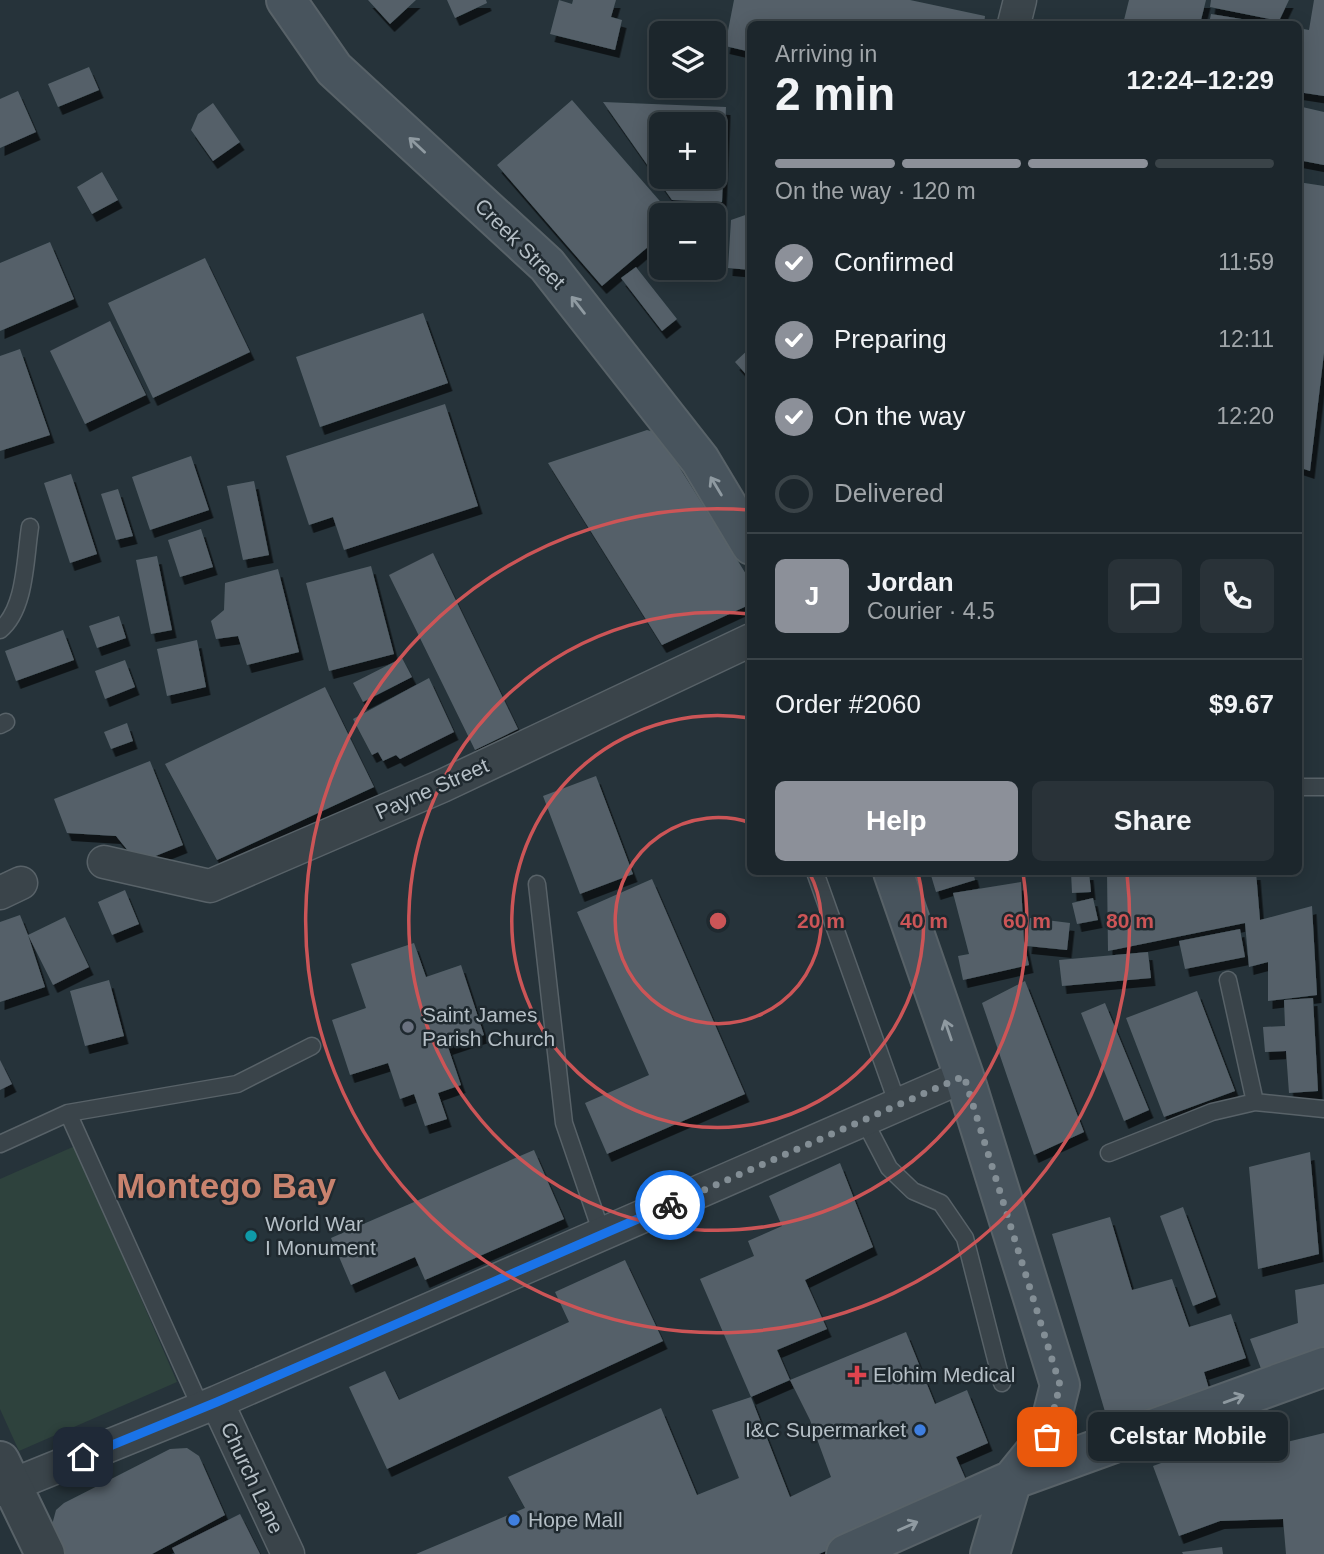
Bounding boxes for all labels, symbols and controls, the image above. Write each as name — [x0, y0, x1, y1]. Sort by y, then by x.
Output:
map controls — [649, 21, 726, 280]
button: layers — [649, 21, 726, 98]
text: Arriving in — [775, 41, 877, 67]
text: 12:24–12:29 — [1127, 65, 1274, 95]
text: 2 min — [775, 68, 895, 120]
button: + — [649, 112, 726, 189]
one-way arrow — [409, 137, 426, 154]
text: On the way · 120 m — [775, 178, 976, 204]
street label: Creek Street — [471, 194, 570, 294]
button: − — [649, 203, 726, 280]
icon: check — [775, 244, 813, 282]
text: Confirmed — [834, 247, 954, 277]
text: 11:59 — [1218, 249, 1274, 275]
one-way arrow — [571, 296, 586, 315]
icon: check — [775, 321, 813, 359]
text: Preparing — [834, 324, 947, 354]
text: 12:11 — [1218, 326, 1274, 352]
icon: check — [775, 398, 813, 436]
text: On the way — [834, 401, 966, 431]
text: 12:20 — [1216, 403, 1274, 429]
one-way arrow — [708, 477, 722, 497]
text: Delivered — [834, 478, 944, 508]
button: chat — [1108, 559, 1182, 633]
button: phone — [1200, 559, 1274, 633]
text: Jordan — [867, 567, 954, 597]
text: J — [805, 581, 819, 611]
text: Courier · 4.5 — [867, 598, 995, 624]
text: Order #2060 — [775, 689, 921, 719]
text: $9.67 — [1209, 689, 1274, 719]
street label: Payne Street — [372, 753, 492, 824]
button: Help — [775, 781, 1018, 861]
button: Share — [1032, 781, 1274, 861]
centre of rings — [706, 909, 730, 933]
text: 20 m — [797, 909, 845, 932]
text: 40 m — [900, 909, 948, 932]
text: 60 m — [1003, 909, 1051, 932]
text: 80 m — [1106, 909, 1154, 932]
place label: Saint James Parish Church — [422, 1003, 555, 1050]
marker: Saint James Parish Church — [400, 1019, 416, 1035]
one-way arrow — [941, 1019, 953, 1041]
district label: Montego Bay — [116, 1166, 336, 1205]
courier — [635, 1170, 705, 1240]
icon: bike — [651, 1186, 689, 1224]
place label: World War I Monument — [265, 1212, 376, 1259]
marker: World War I Monument — [243, 1228, 259, 1244]
place label: Elohim Medical — [873, 1363, 1015, 1386]
marker: Elohim Medical — [847, 1365, 867, 1385]
one-way arrow — [1223, 1392, 1245, 1405]
pin — [1017, 1407, 1077, 1467]
callout: Celstar Mobile — [1089, 1412, 1288, 1462]
street label: Church Lane — [217, 1418, 288, 1537]
place label: I&C Supermarket — [745, 1418, 906, 1441]
icon: bag — [1028, 1418, 1066, 1456]
marker: I&C Supermarket — [912, 1422, 928, 1438]
text: Celstar Mobile — [1109, 1423, 1267, 1449]
pin — [53, 1427, 113, 1487]
icon: home — [64, 1438, 102, 1476]
place label: Hope Mall — [528, 1508, 623, 1531]
marker: Hope Mall — [506, 1512, 522, 1528]
one-way arrow — [897, 1519, 918, 1532]

